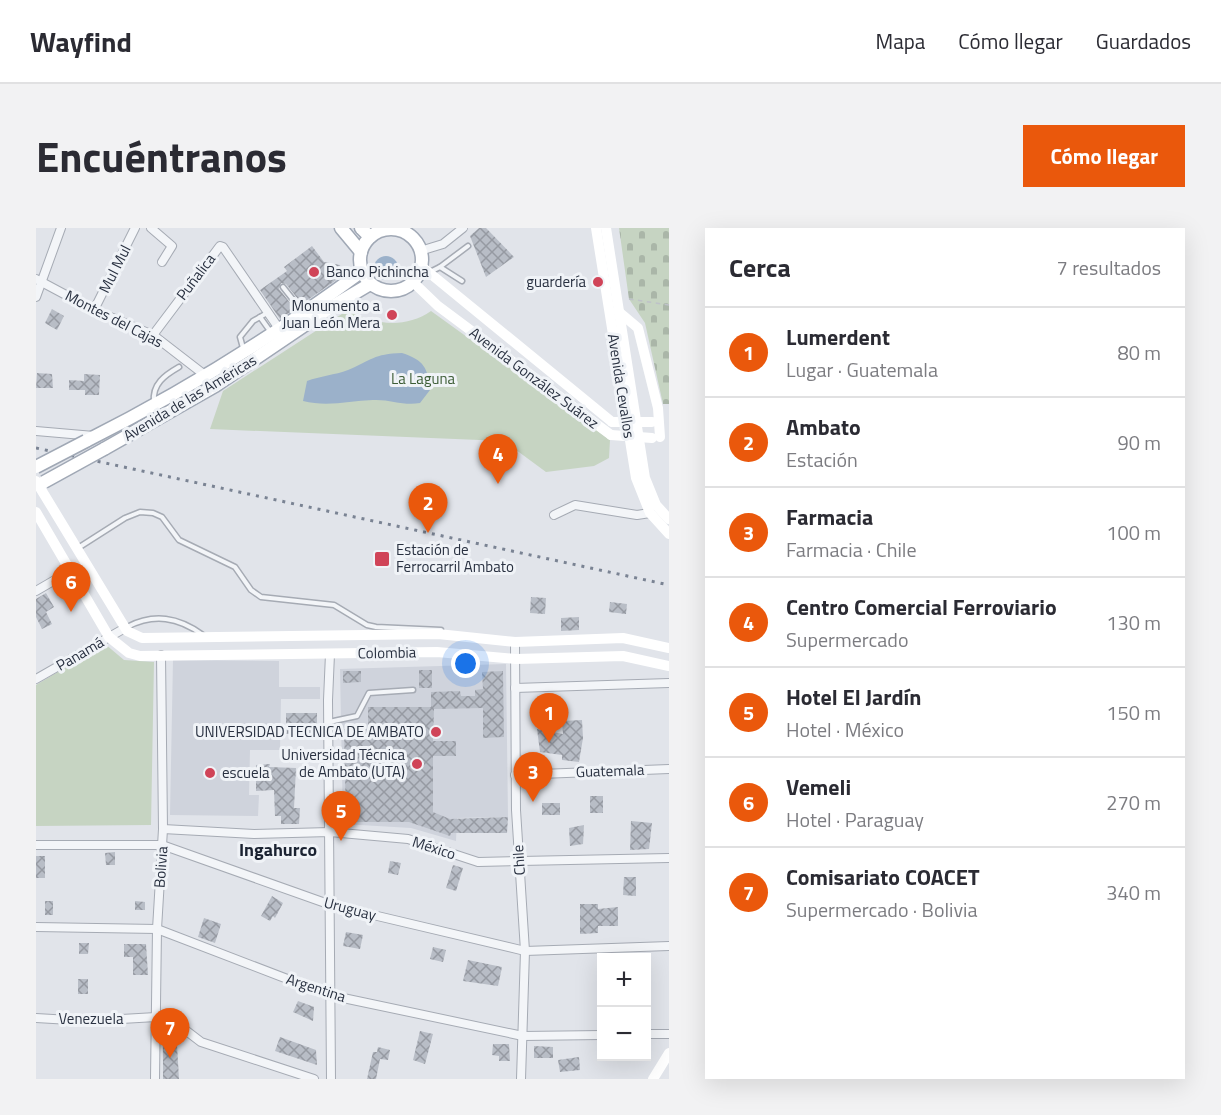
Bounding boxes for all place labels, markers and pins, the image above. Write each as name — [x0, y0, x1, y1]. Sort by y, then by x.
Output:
place label: Banco Pichincha — [326, 260, 429, 283]
marker: Banco Pichincha — [307, 265, 321, 279]
place label: guardería — [526, 270, 586, 293]
marker: guardería — [591, 275, 605, 289]
place label: Monumento a Juan León Mera — [282, 294, 380, 334]
marker: Monumento a Juan León Mera — [385, 308, 399, 322]
pin: 4 — [478, 434, 518, 484]
pin: 2 — [408, 484, 448, 533]
place label: Estación de Ferrocarril Ambato — [396, 538, 514, 578]
marker: Estación de Ferrocarril Ambato — [373, 550, 391, 568]
pin: 6 — [51, 562, 90, 612]
pin: 1 — [530, 694, 568, 743]
place label: UNIVERSIDAD TECNICA DE AMBATO — [195, 720, 424, 743]
marker: UNIVERSIDAD TECNICA DE AMBATO — [429, 725, 443, 739]
place label: Universidad Técnica de Ambato (UTA) — [281, 743, 405, 783]
pin: 3 — [514, 752, 552, 802]
marker: Universidad Técnica de Ambato (UTA) — [410, 757, 424, 771]
place label: escuela — [222, 761, 270, 784]
marker: escuela — [203, 766, 217, 780]
pin: 5 — [322, 792, 360, 841]
pin: 7 — [150, 1008, 190, 1058]

